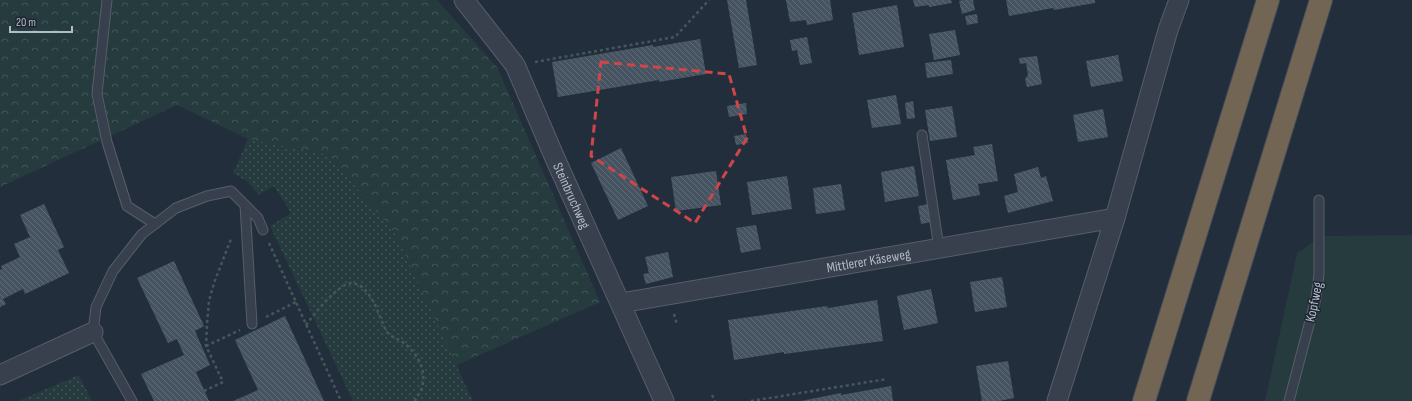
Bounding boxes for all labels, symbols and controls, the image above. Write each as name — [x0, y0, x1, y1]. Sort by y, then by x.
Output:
scale bar — [10, 8, 72, 34]
text: 20 m — [16, 15, 36, 30]
street label: Steinbruchweg — [550, 160, 594, 232]
street label: Mittlerer Käseweg — [825, 245, 912, 276]
street label: Kopfweg — [1301, 280, 1327, 324]

